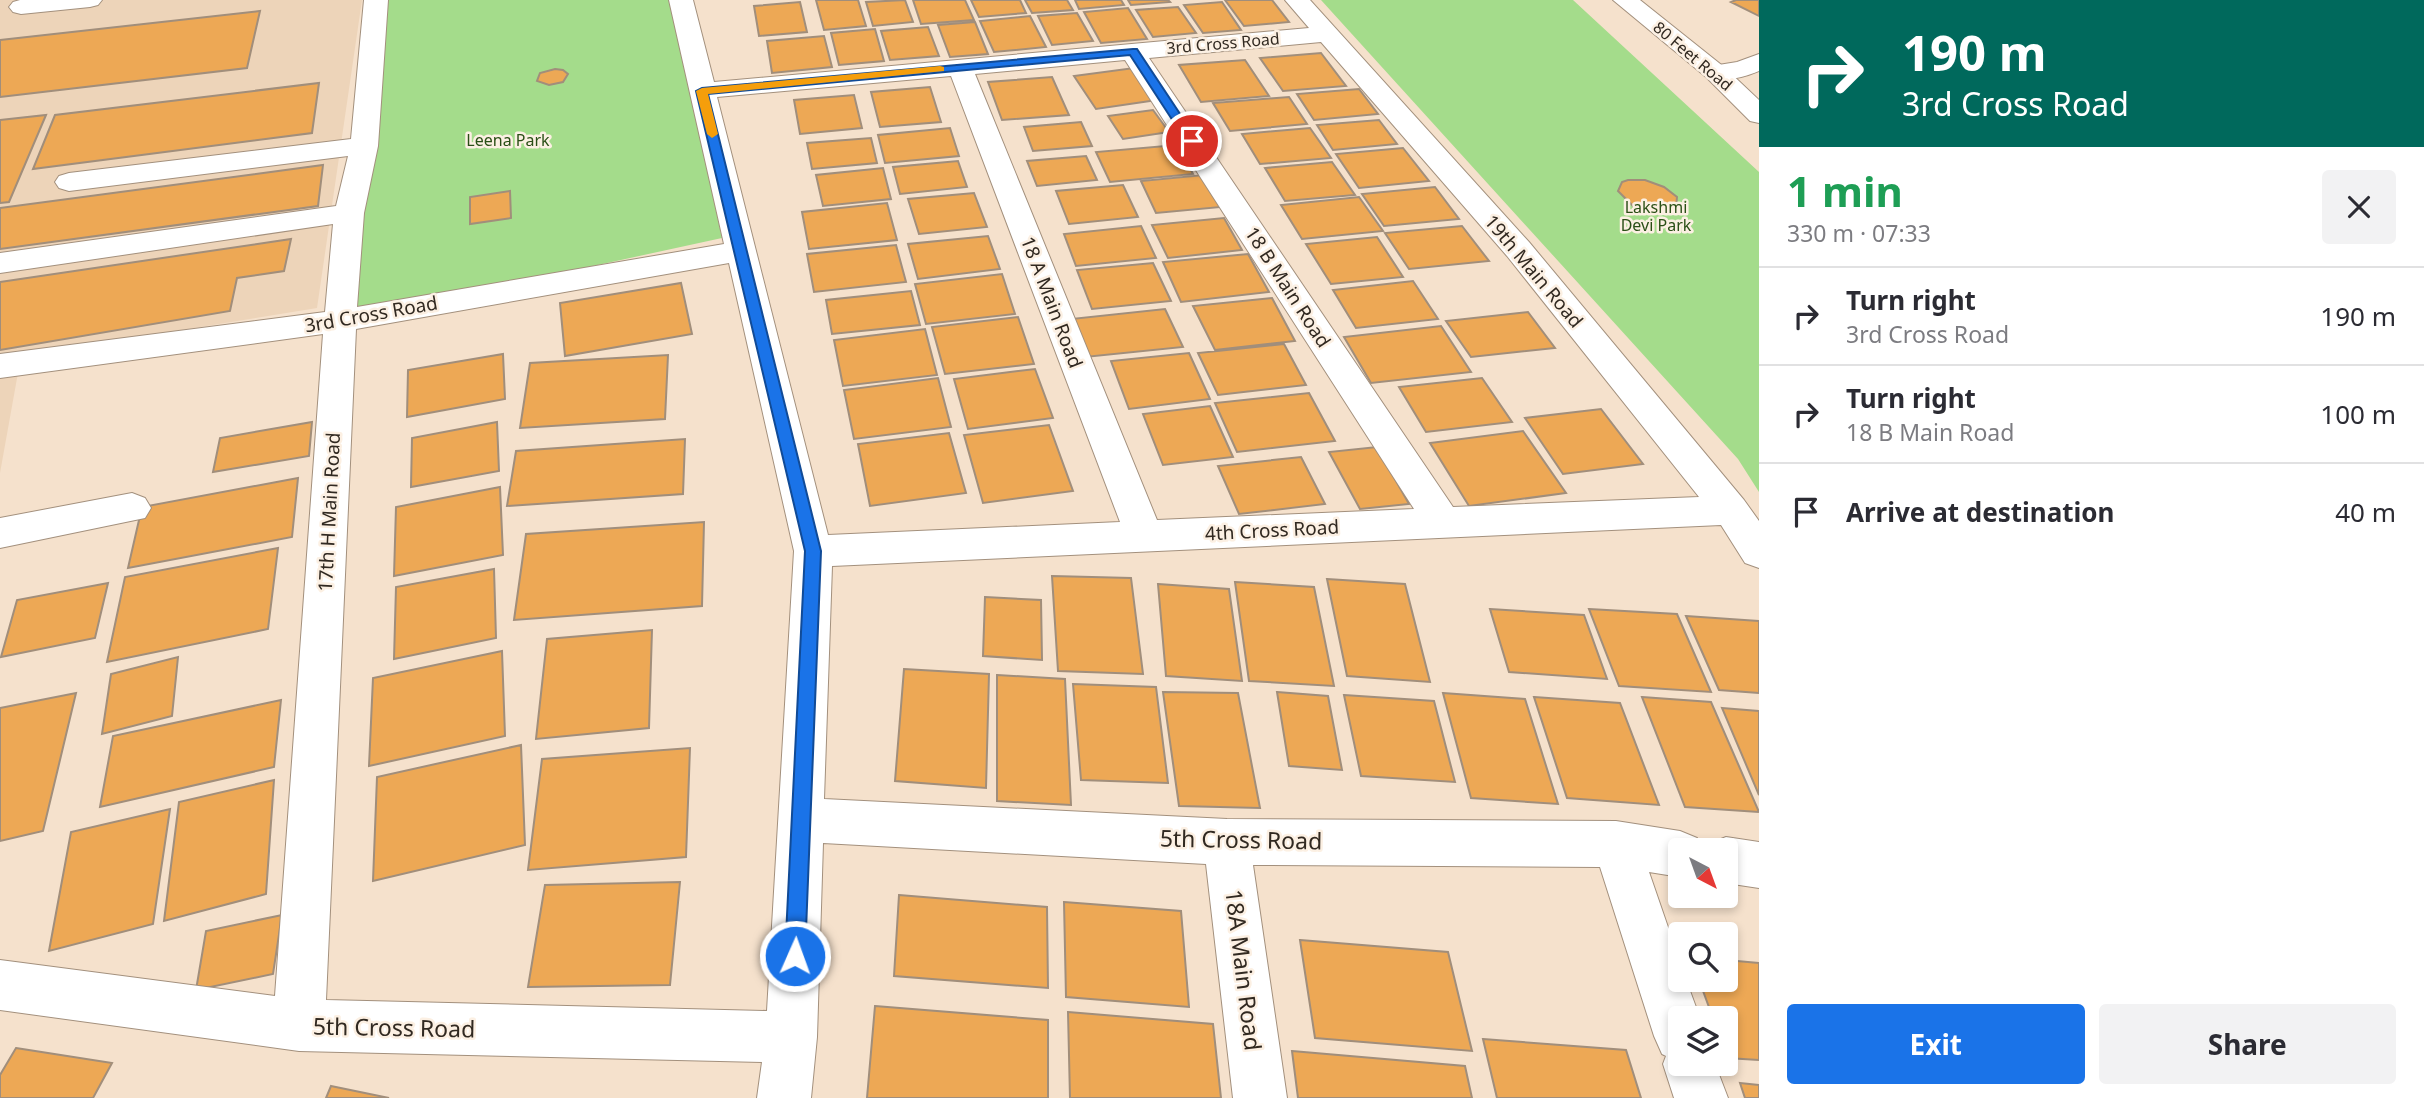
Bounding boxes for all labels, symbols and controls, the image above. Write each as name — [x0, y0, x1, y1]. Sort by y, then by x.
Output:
street label: 80 Feet Road — [1649, 16, 1737, 96]
text: 190 m — [1902, 19, 2047, 85]
street label: 3rd Cross Road — [1166, 27, 1280, 59]
icon: right — [1787, 28, 1878, 119]
text: 3rd Cross Road — [1902, 82, 2129, 125]
pin — [1162, 111, 1222, 171]
icon: arrive — [1173, 122, 1211, 160]
park label: Leena Park — [466, 129, 550, 151]
text: 1 min — [1787, 162, 1903, 219]
button: close — [2322, 170, 2396, 244]
park label: Lakshmi Devi Park — [1621, 196, 1692, 236]
street label: 19th Main Road — [1479, 209, 1589, 333]
text: 330 m · 07:33 — [1787, 217, 1931, 249]
street label: 18 B Main Road — [1239, 222, 1337, 352]
street label: 18 A Main Road — [1015, 233, 1089, 371]
text: Turn right — [1846, 282, 1976, 318]
street label: 3rd Cross Road — [302, 289, 440, 339]
icon: right — [1787, 297, 1825, 335]
text: 190 m — [2320, 298, 2396, 334]
text: 3rd Cross Road — [1846, 318, 2009, 350]
text: Turn right — [1846, 380, 1976, 416]
icon: right — [1787, 395, 1825, 433]
text: 100 m — [2320, 396, 2396, 432]
text: 18 B Main Road — [1846, 416, 2014, 448]
street label: 17th H Main Road — [312, 432, 346, 592]
icon: arrive — [1787, 493, 1825, 531]
text: Arrive at destination — [1846, 494, 2115, 530]
text: 40 m — [2335, 494, 2396, 530]
street label: 4th Cross Road — [1204, 514, 1340, 546]
street label: 5th Cross Road — [1160, 822, 1323, 856]
north arrow — [1668, 838, 1738, 908]
map controls — [1668, 838, 1738, 1076]
street label: 18A Main Road — [1218, 887, 1270, 1052]
position arrow — [758, 919, 832, 993]
button: search — [1668, 922, 1738, 992]
button: Exit — [1787, 1004, 2085, 1084]
button: Share — [2099, 1004, 2396, 1084]
button: layers — [1668, 1006, 1738, 1076]
street label: 5th Cross Road — [313, 1010, 476, 1044]

